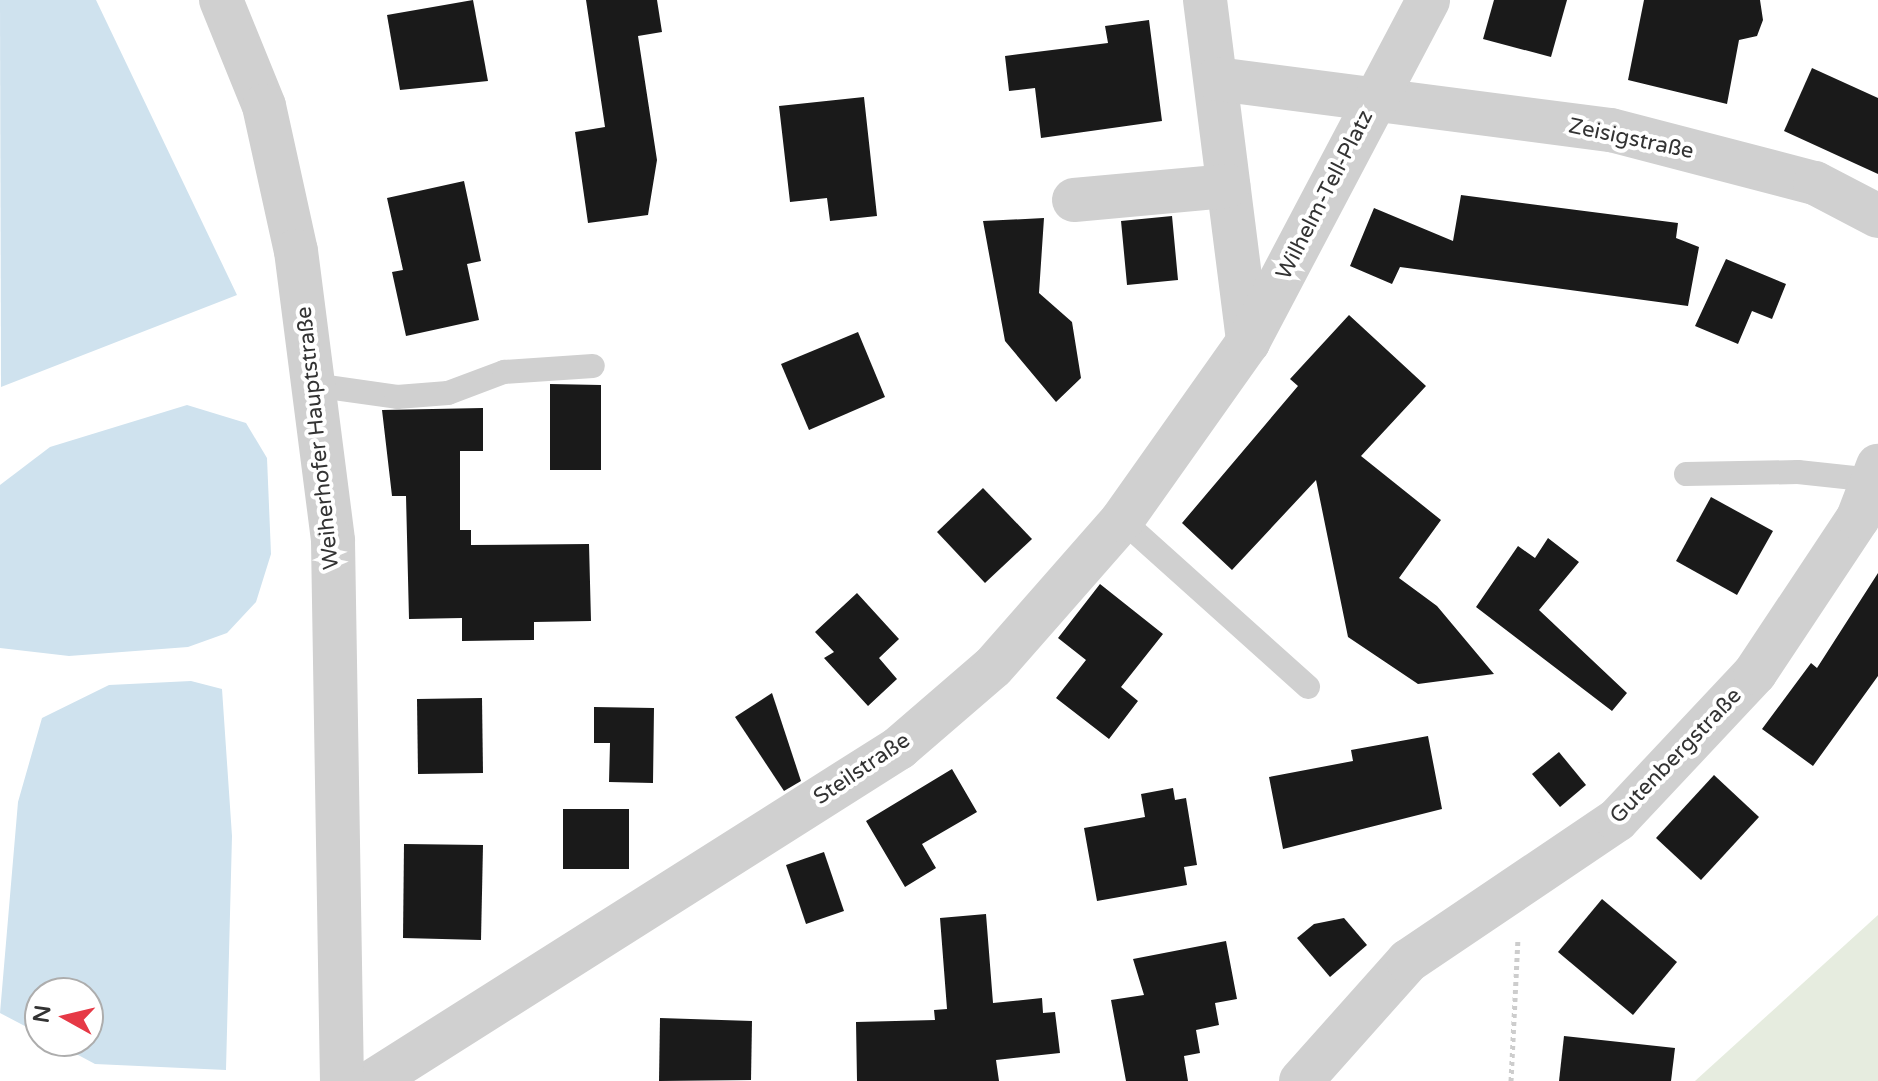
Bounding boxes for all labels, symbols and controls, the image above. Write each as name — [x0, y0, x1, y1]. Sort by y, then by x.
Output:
street label: Wilhelm-Tell-Platz — [1271, 106, 1379, 284]
street label: Zeisigstraße — [1566, 113, 1696, 165]
street label: Weiherhofer Hauptstraße — [291, 305, 345, 571]
street label: Gutenbergstraße — [1605, 683, 1747, 829]
street label: Steilstraße — [809, 727, 915, 811]
north arrow — [24, 977, 104, 1057]
text: N — [28, 1003, 56, 1025]

